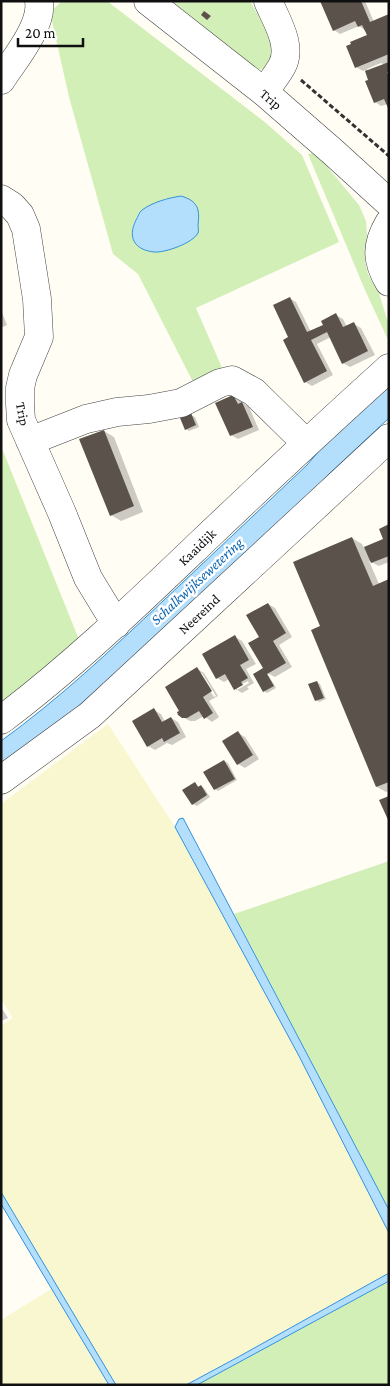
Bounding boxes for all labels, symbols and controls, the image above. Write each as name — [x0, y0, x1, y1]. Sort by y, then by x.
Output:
scale bar — [18, 15, 82, 47]
text: 20 m — [25, 25, 56, 41]
street label: Trip — [257, 85, 285, 113]
street label: Trip — [13, 401, 33, 427]
street label: Kaaidijk — [175, 525, 220, 569]
water label: Schalkwijksewetering — [148, 534, 247, 628]
street label: Neereind — [175, 590, 223, 637]

